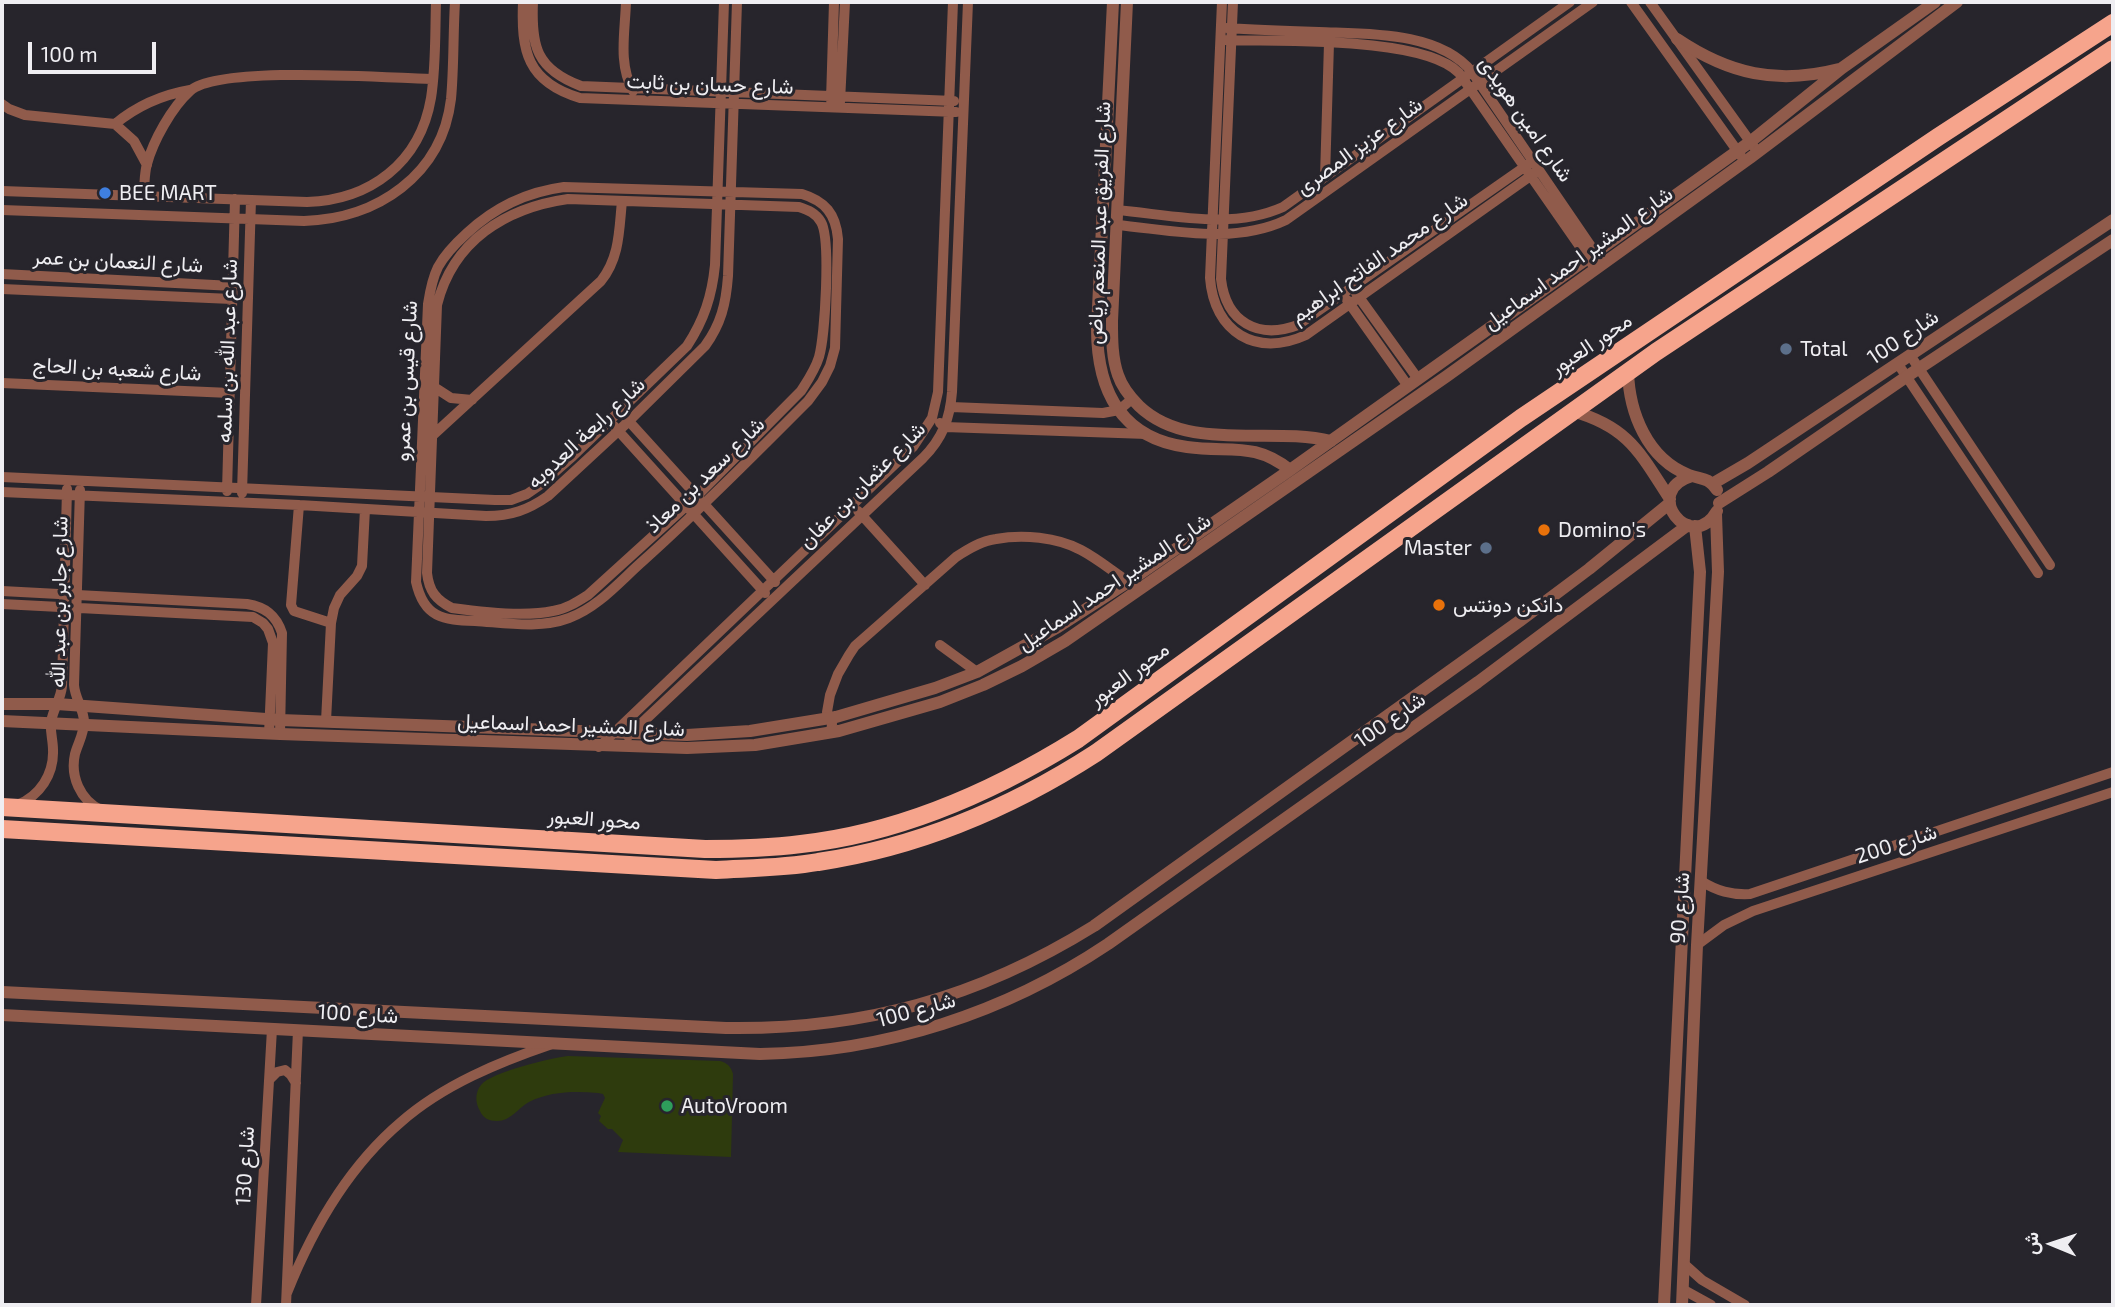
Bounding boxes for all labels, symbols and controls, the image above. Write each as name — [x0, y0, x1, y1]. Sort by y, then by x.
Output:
scale bar — [32, 28, 159, 72]
text: 100 m — [41, 41, 98, 66]
street label: شارع امين هويدى — [1473, 51, 1579, 187]
street label: شارع حسان بن ثابت — [626, 68, 794, 100]
street label: شارع عزيز المصرى — [1291, 92, 1427, 200]
street label: شارع الفريق عبد المنعم رياض — [1082, 101, 1116, 345]
place label: BEE MART — [119, 180, 217, 206]
street label: شارع المشير احمد اسماعيل — [1478, 181, 1678, 335]
marker: BEE MART — [97, 185, 113, 201]
street label: شارع محمد الفاتح ابراهيم — [1285, 187, 1473, 329]
street label: شارع النعمان بن عمر — [32, 244, 204, 278]
street label: شارع عبد الله بن سلمه — [211, 258, 243, 444]
street label: شارع قيس بن عمرو — [389, 300, 423, 462]
street label: شارع 100 — [1863, 304, 1943, 370]
street label: محور العبور — [1545, 307, 1637, 381]
place label: Total — [1800, 336, 1848, 362]
marker: Total — [1778, 341, 1794, 357]
street label: شارع شعبه بن الحاج — [32, 352, 202, 386]
street label: شارع رابعة العدويه — [522, 372, 650, 494]
street label: شارع سعد بن معاذ — [640, 412, 770, 538]
street label: شارع عثمان بن عفان — [793, 416, 931, 554]
street label: شارع المشير احمد اسماعيل — [1012, 508, 1216, 656]
street label: شارع جابر بن عبد الله — [45, 516, 73, 688]
place label: Domino's — [1558, 517, 1646, 543]
marker: Domino's — [1536, 522, 1552, 538]
place label: Master — [1404, 535, 1472, 561]
marker: Master — [1478, 540, 1494, 556]
place label: دانكن دونتس — [1453, 592, 1563, 618]
marker: دانكن دونتس — [1431, 597, 1447, 613]
street label: محور العبور — [1084, 636, 1174, 712]
street label: شارع 100 — [1350, 687, 1430, 753]
street label: شارع المشير احمد اسماعيل — [457, 708, 685, 742]
street label: محور العبور — [546, 803, 642, 835]
street label: شارع 200 — [1852, 819, 1940, 869]
street label: شارع 90 — [1665, 871, 1695, 945]
street label: شارع 100 — [874, 987, 958, 1033]
street label: شارع 100 — [317, 999, 399, 1029]
place label: AutoVroom — [681, 1093, 788, 1119]
marker: AutoVroom — [659, 1098, 675, 1114]
street label: شارع 130 — [230, 1126, 260, 1206]
north arrow — [2017, 1209, 2087, 1279]
text: ش — [2019, 1231, 2042, 1255]

